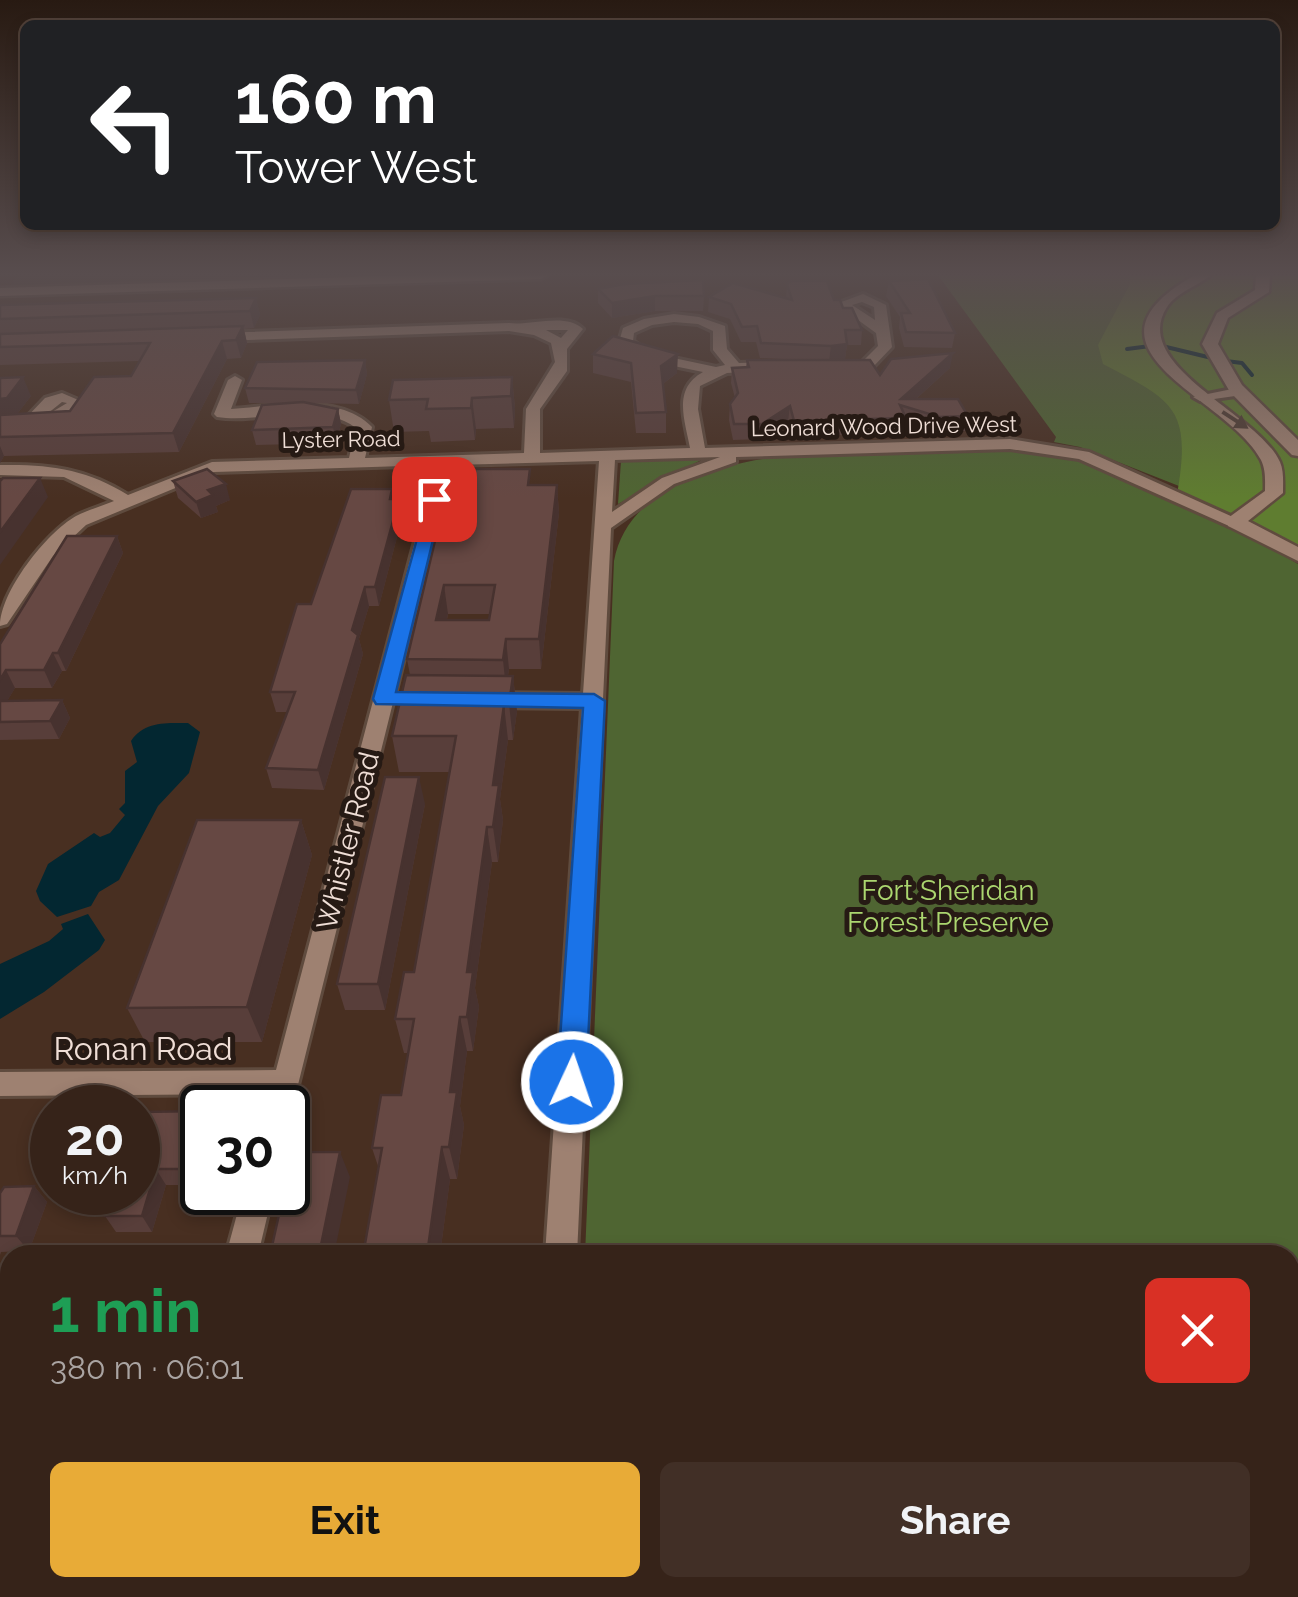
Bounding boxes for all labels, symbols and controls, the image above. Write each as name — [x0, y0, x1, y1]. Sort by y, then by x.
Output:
text: 160 m — [235, 57, 437, 139]
icon: left — [70, 60, 200, 190]
text: Tower West — [235, 141, 478, 194]
street label: Leonard Wood Drive West — [751, 411, 1018, 441]
one-way arrow — [1221, 411, 1249, 429]
street label: Lyster Road — [281, 425, 401, 453]
pin — [392, 457, 477, 542]
icon: arrive — [407, 472, 462, 527]
street label: Whistler Road — [310, 749, 386, 933]
park label: Fort Sheridan Forest Preserve — [847, 874, 1049, 939]
street label: Ronan Road — [53, 1030, 233, 1067]
position arrow — [520, 1030, 624, 1134]
speed limit sign: 30 — [180, 1085, 310, 1215]
text: 20 — [66, 1108, 124, 1167]
text: km/h — [62, 1160, 128, 1190]
text: 1 min — [50, 1276, 201, 1346]
button: close — [1145, 1278, 1250, 1383]
text: 380 m · 06:01 — [50, 1349, 244, 1386]
button: Exit — [50, 1462, 640, 1577]
button: Share — [660, 1462, 1250, 1577]

